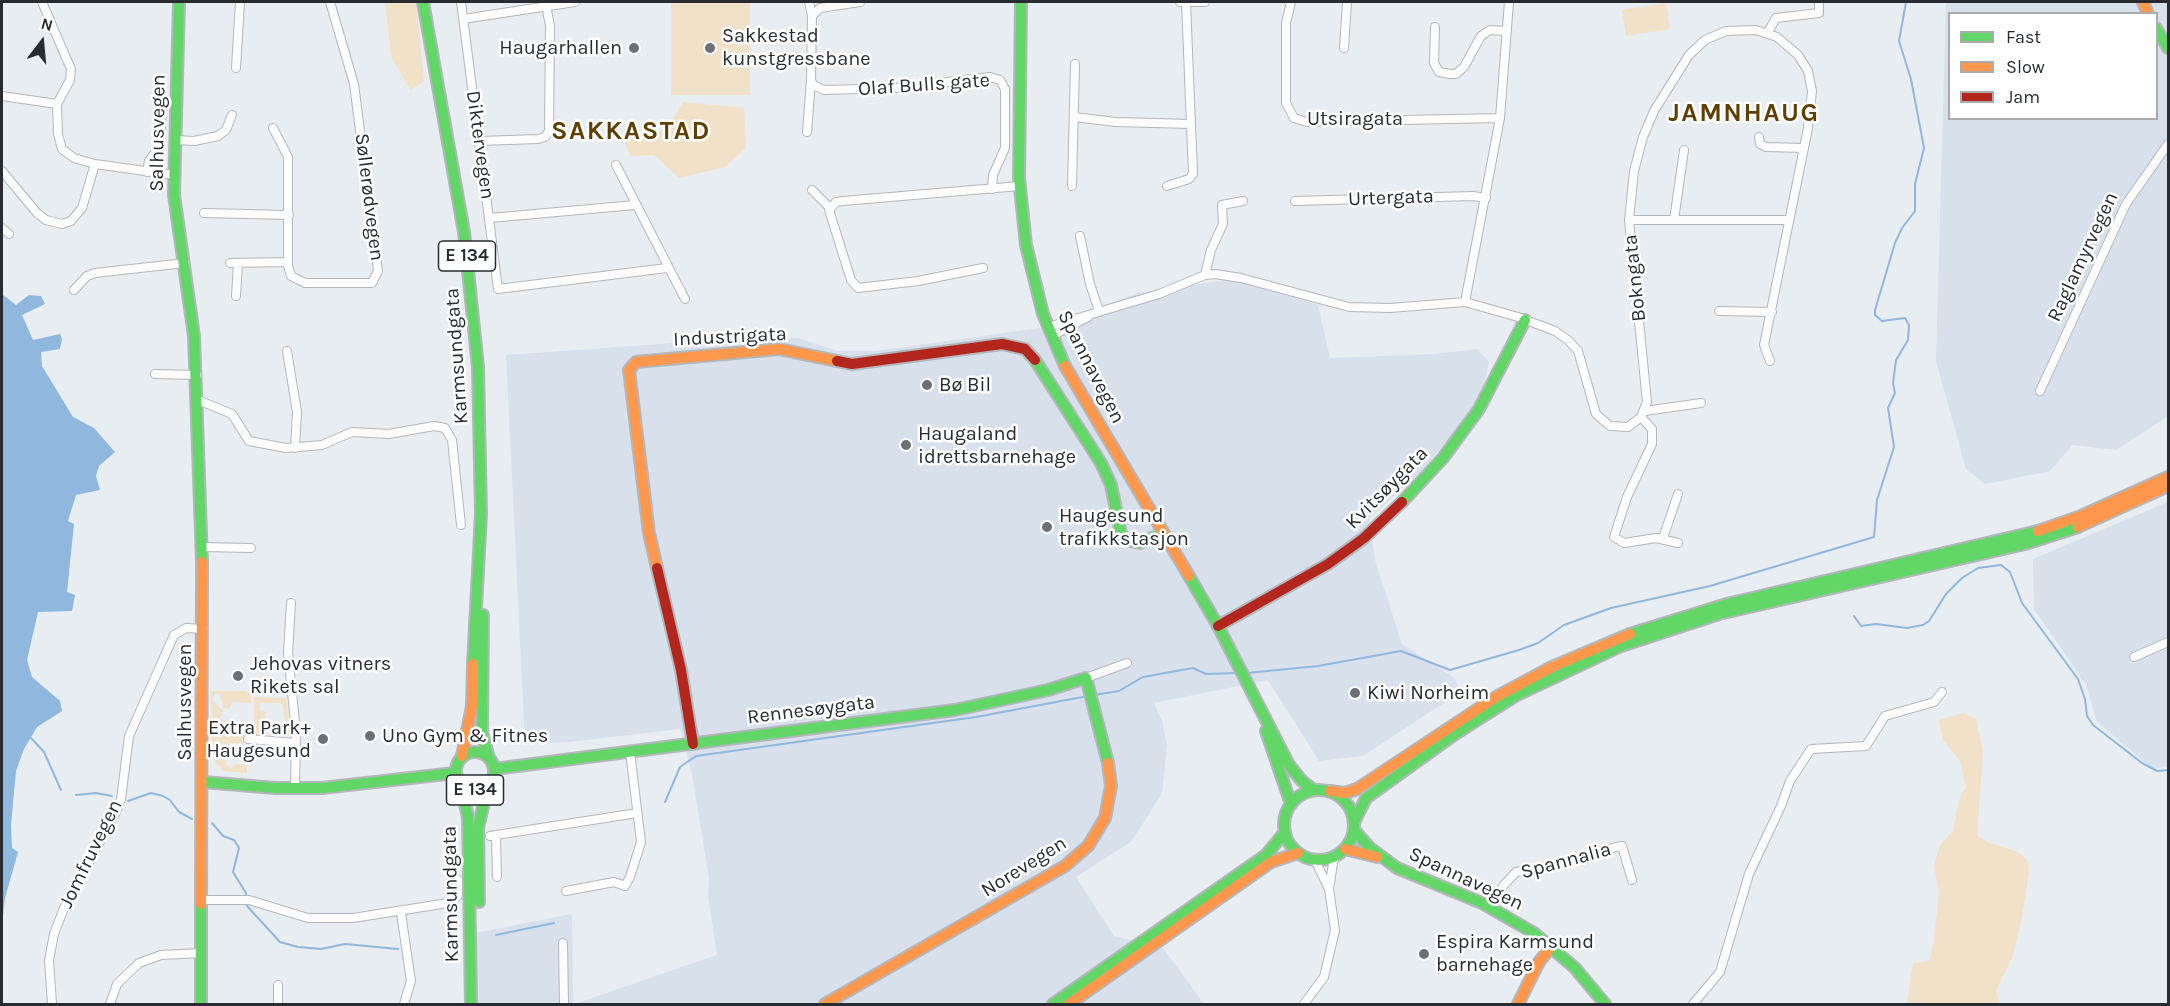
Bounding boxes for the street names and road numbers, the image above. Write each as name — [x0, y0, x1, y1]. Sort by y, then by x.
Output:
street label: Olaf Bulls gate — [857, 68, 991, 102]
street label: Salhusvegen — [145, 74, 171, 192]
street label: Diktervegen — [461, 89, 499, 201]
street label: Utsiragata — [1307, 107, 1403, 131]
street label: Søllerødvegen — [349, 132, 389, 262]
street label: Urtergata — [1348, 185, 1434, 211]
street label: Raglamyrvegen — [2042, 188, 2124, 326]
street label: Bokngata — [1618, 233, 1652, 323]
road number: E 134 — [438, 241, 496, 271]
street label: Karmsundgata — [440, 287, 474, 425]
street label: Spannavegen — [1052, 306, 1130, 428]
street label: Industrigata — [673, 322, 787, 352]
street label: Kvitsøygata — [1341, 442, 1433, 534]
street label: Salhusvegen — [173, 643, 197, 761]
street label: Rennesøygata — [746, 690, 876, 730]
road number: E 134 — [446, 775, 504, 805]
street label: Jomfruvegen — [54, 796, 128, 912]
street label: Karmsundgata — [438, 826, 464, 962]
street label: Norevegen — [977, 831, 1071, 903]
street label: Spannalia — [1518, 837, 1614, 885]
street label: Spannavegen — [1405, 842, 1527, 916]

